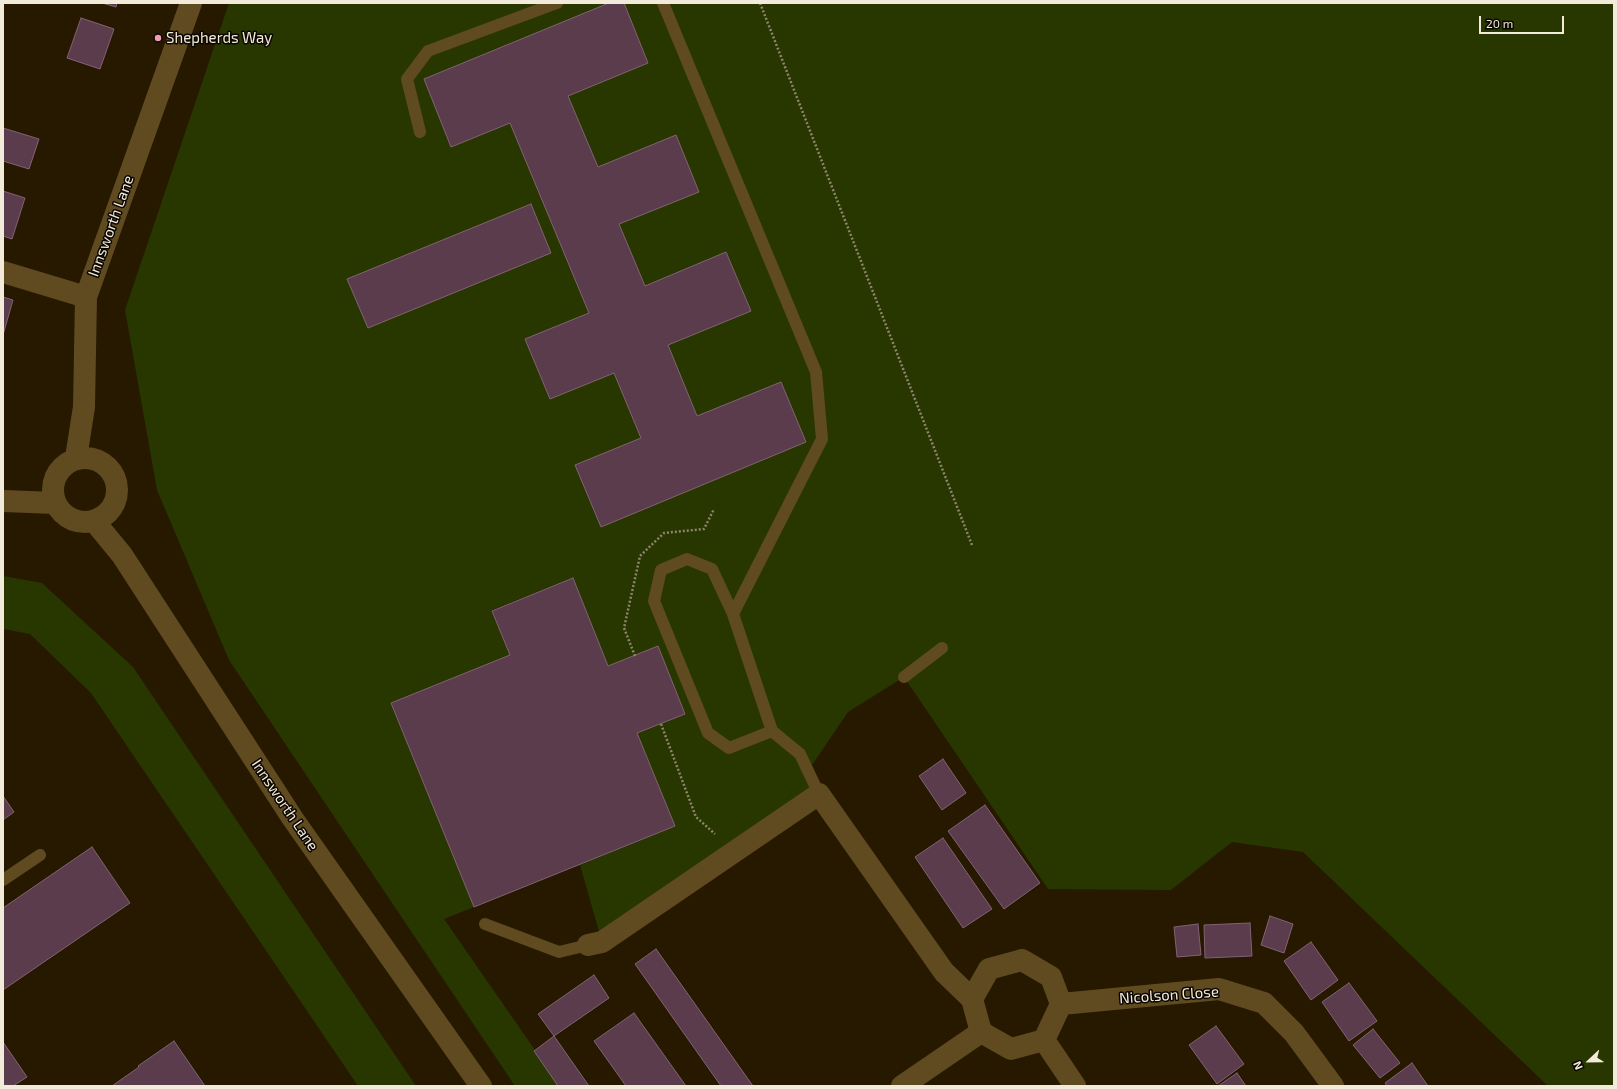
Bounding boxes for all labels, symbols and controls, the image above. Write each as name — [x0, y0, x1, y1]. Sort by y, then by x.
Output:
scale bar — [1481, 8, 1566, 34]
text: 20 m — [1486, 16, 1513, 30]
place label: Shepherds Way — [166, 29, 272, 47]
marker: Shepherds Way — [153, 33, 163, 43]
street label: Innsworth Lane — [84, 173, 138, 279]
street label: Innsworth Lane — [248, 756, 322, 854]
street label: Nicolson Close — [1119, 983, 1219, 1007]
north arrow — [1569, 1041, 1609, 1081]
text: N — [1570, 1060, 1585, 1072]

